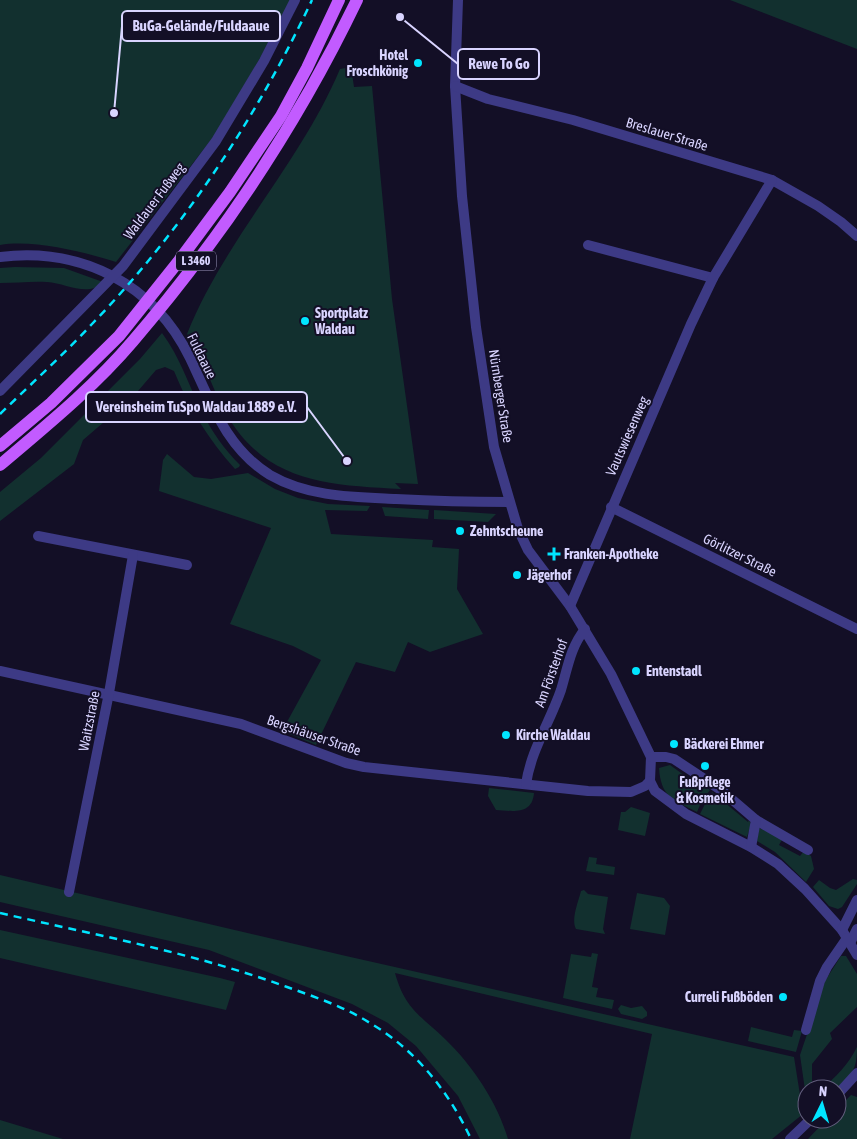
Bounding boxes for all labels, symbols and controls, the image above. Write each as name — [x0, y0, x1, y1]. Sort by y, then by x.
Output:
callout: BuGa-Gelände/Fuldaaue — [122, 11, 280, 41]
text: BuGa-Gelände/Fuldaaue — [132, 17, 270, 34]
place label: Hotel Froschkönig — [347, 47, 409, 79]
callout: Rewe To Go — [458, 49, 539, 79]
text: Rewe To Go — [468, 55, 530, 72]
marker: Hotel Froschkönig — [412, 57, 424, 69]
street label: Breslauer Straße — [624, 114, 710, 154]
street label: Waldauer Fußweg — [120, 160, 188, 242]
road number: L 3460 — [176, 252, 216, 270]
place label: Sportplatz Waldau — [314, 305, 368, 337]
marker: Sportplatz Waldau — [299, 315, 311, 327]
street label: Fuldaaue — [184, 331, 220, 381]
street label: Nürnberger Straße — [486, 348, 516, 444]
callout: Vereinsheim TuSpo Waldau 1889 e.V. — [86, 392, 307, 422]
street label: Vautswiesenweg — [602, 394, 652, 478]
text: Vereinsheim TuSpo Waldau 1889 e.V. — [95, 398, 297, 415]
place label: Zehntscheune — [470, 523, 543, 539]
marker: Zehntscheune — [454, 525, 466, 537]
street label: Görlitzer Straße — [701, 530, 779, 580]
place label: Franken-Apotheke — [564, 546, 659, 562]
marker: Franken-Apotheke — [548, 548, 560, 560]
place label: Jägerhof — [526, 567, 572, 583]
marker: Jägerhof — [511, 569, 523, 581]
street label: Am Försterhof — [531, 637, 571, 709]
place label: Entenstadl — [646, 663, 702, 679]
marker: Entenstadl — [630, 665, 642, 677]
street label: Waitzstraße — [75, 690, 103, 752]
street label: Bergshäuser Straße — [265, 711, 363, 759]
place label: Kirche Waldau — [516, 727, 590, 743]
marker: Kirche Waldau — [500, 729, 512, 741]
place label: Bäckerei Ehmer — [684, 736, 764, 752]
marker: Bäckerei Ehmer — [668, 738, 680, 750]
marker: Fußpflege & Kosmetik — [699, 760, 711, 772]
place label: Fußpflege & Kosmetik — [676, 774, 734, 806]
place label: Curreli Fußböden — [685, 989, 773, 1005]
marker: Curreli Fußböden — [777, 991, 789, 1003]
north arrow — [797, 1079, 847, 1129]
text: N — [818, 1083, 828, 1099]

